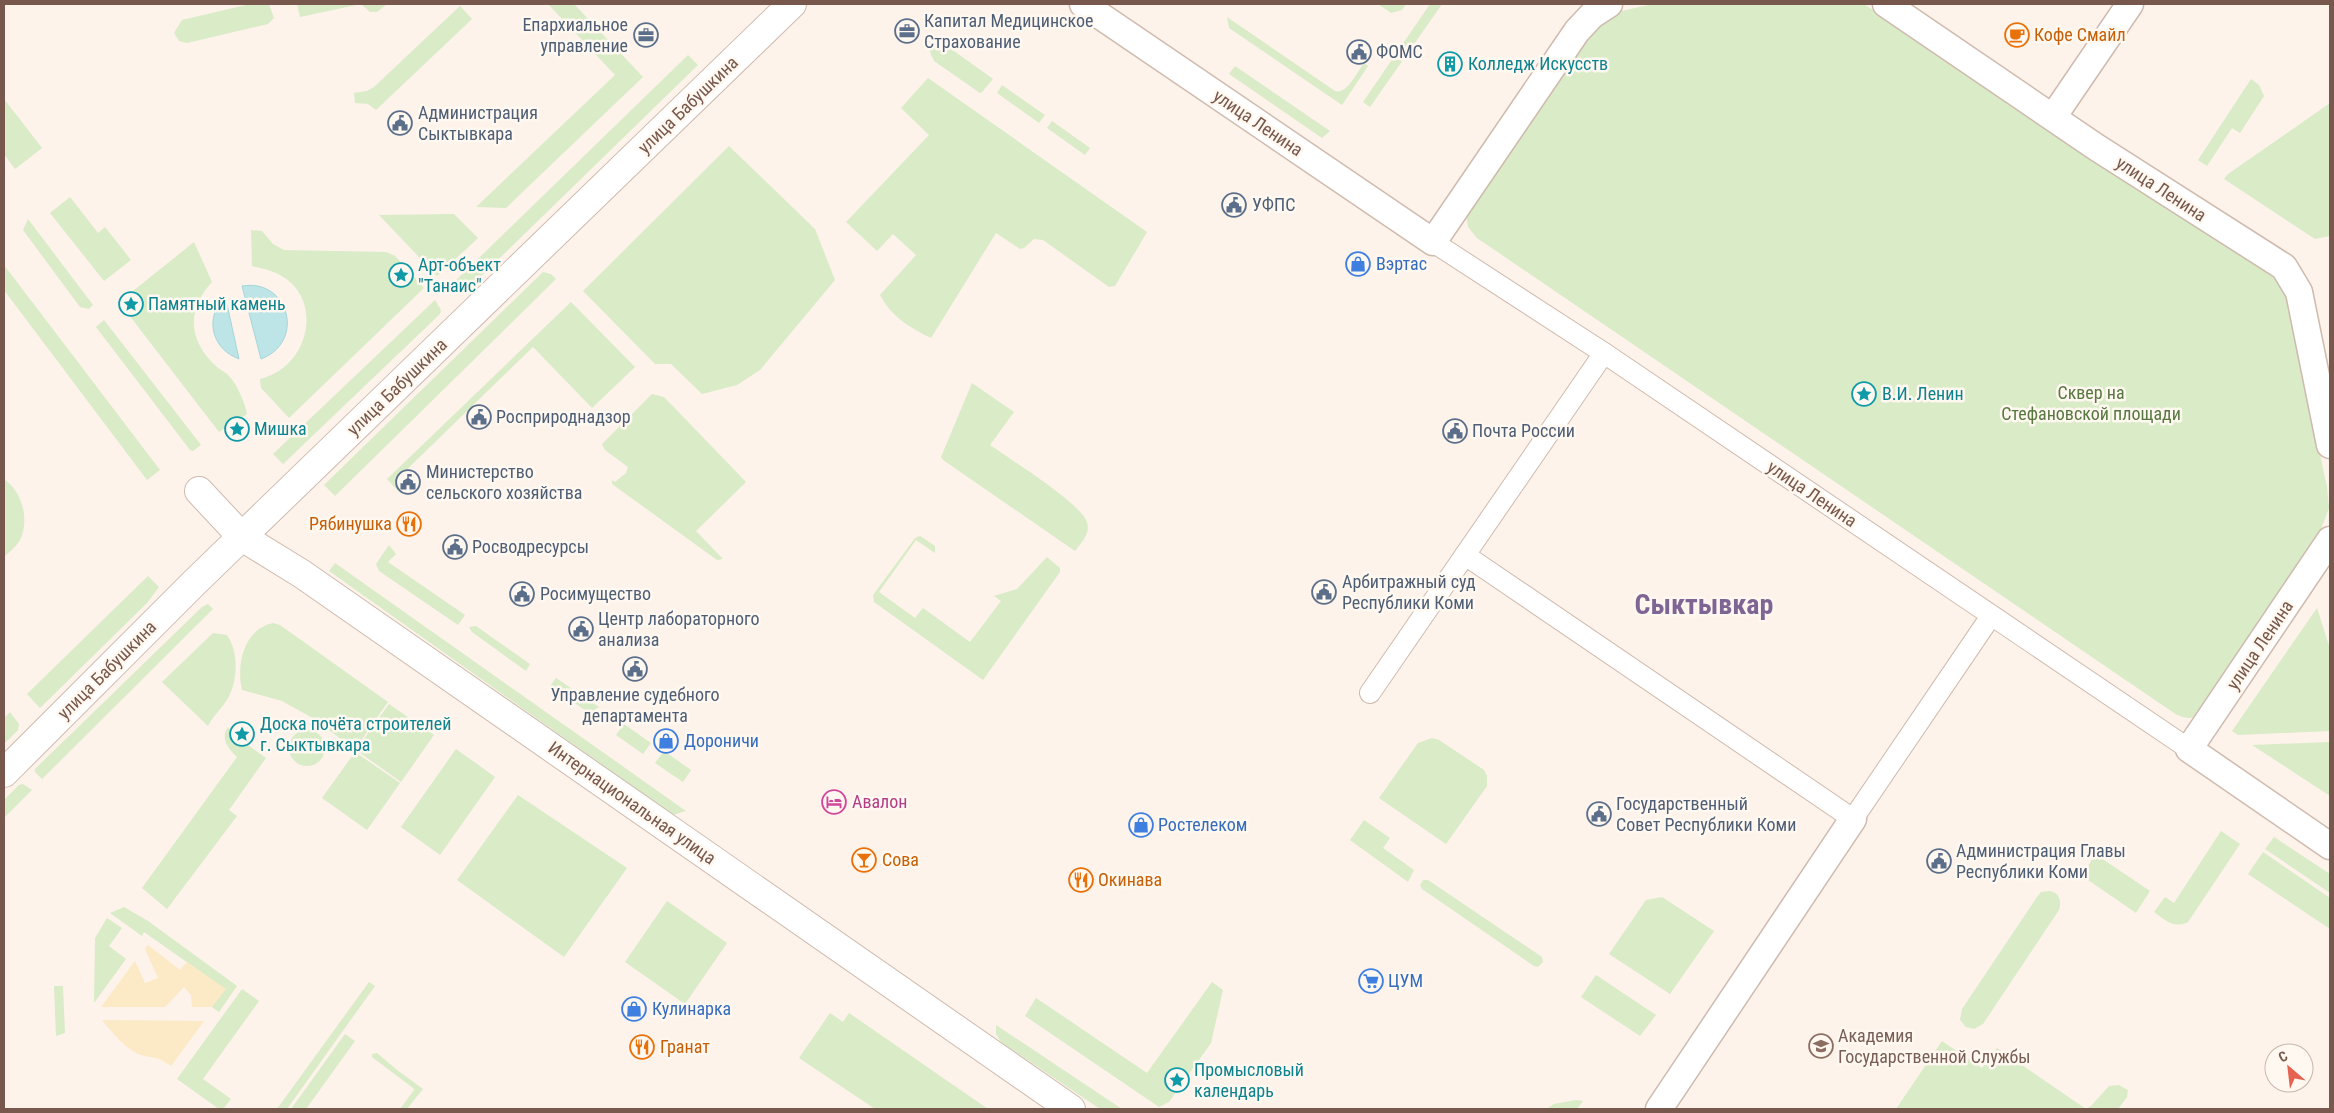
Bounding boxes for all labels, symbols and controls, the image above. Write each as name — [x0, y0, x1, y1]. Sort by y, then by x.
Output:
place label: Капитал Медицинское Страхование — [924, 10, 1093, 52]
place label: Епархиальное управление — [522, 14, 628, 56]
office icon: Капитал Медицинское Страхование — [894, 18, 920, 44]
office icon: Епархиальное управление — [633, 22, 659, 48]
cafe icon: Кофе Смайл — [2004, 22, 2030, 48]
place label: Кофе Смайл — [2034, 24, 2126, 45]
public building icon: ФОМС — [1346, 39, 1372, 65]
place label: ФОМС — [1376, 41, 1423, 62]
building icon: Колледж Искусств — [1437, 51, 1463, 77]
street label: улица Бабушкина — [633, 52, 742, 158]
place label: Колледж Искусств — [1468, 53, 1608, 74]
street label: улица Ленина — [1210, 85, 1307, 160]
place label: Администрация Сыктывкара — [418, 102, 538, 144]
public building icon: Администрация Сыктывкара — [387, 110, 413, 136]
street label: улица Ленина — [2112, 152, 2210, 226]
public building icon: УФПС — [1221, 192, 1247, 218]
place label: УФПС — [1252, 194, 1295, 215]
shop icon: Вэртас — [1345, 251, 1371, 277]
place label: Вэртас — [1376, 253, 1427, 274]
place label: Арт-объект "Танаис" — [418, 254, 501, 296]
place icon: Арт-объект "Танаис" — [388, 262, 414, 288]
place icon: Памятный камень — [118, 291, 144, 317]
place label: Памятный камень — [148, 293, 286, 314]
street label: улица Бабушкина — [342, 334, 451, 440]
place icon: В.И. Ленин — [1851, 381, 1877, 407]
park label: Сквер на Стефановской площади — [2001, 382, 2181, 424]
place label: В.И. Ленин — [1882, 383, 1964, 404]
public building icon: Росприроднадзор — [466, 404, 492, 430]
place label: Росприроднадзор — [496, 406, 631, 427]
place icon: Мишка — [224, 416, 250, 442]
place label: Мишка — [254, 418, 307, 439]
public building icon: Почта России — [1442, 418, 1468, 444]
place label: Почта России — [1472, 420, 1575, 441]
street label: улица Ленина — [1764, 456, 1861, 531]
place label: Министерство сельского хозяйства — [426, 461, 582, 503]
public building icon: Министерство сельского хозяйства — [395, 469, 421, 495]
restaurant icon: Рябинушка — [396, 511, 422, 537]
place label: Рябинушка — [309, 513, 392, 534]
public building icon: Росводресурсы — [442, 534, 468, 560]
place label: Росводресурсы — [472, 536, 589, 557]
place label: Арбитражный суд Республики Коми — [1342, 571, 1476, 613]
public building icon: Арбитражный суд Республики Коми — [1311, 579, 1337, 605]
public building icon: Росимущество — [509, 581, 535, 607]
place label: Росимущество — [540, 583, 651, 604]
district label: Сыктывкар — [1635, 588, 1773, 621]
street label: улица Ленина — [2222, 596, 2297, 693]
place label: Центр лабораторного анализа — [598, 608, 760, 650]
street label: улица Бабушкина — [53, 616, 160, 723]
public building icon: Центр лабораторного анализа — [568, 616, 594, 642]
public building icon: Управление судебного департамента — [622, 656, 648, 682]
place label: Управление судебного департамента — [551, 684, 719, 726]
place label: Доска почёта строителей г. Сыктывкара — [260, 713, 451, 755]
place icon: Доска почёта строителей г. Сыктывкара — [229, 721, 255, 747]
shop icon: Дороничи — [653, 728, 679, 754]
place label: Дороничи — [684, 730, 759, 751]
street label: Интернациональная улица — [544, 737, 720, 868]
hotel icon: Авалон — [821, 789, 847, 815]
place label: Авалон — [852, 791, 907, 812]
place label: Государственный Совет Республики Коми — [1616, 793, 1796, 835]
public building icon: Государственный Совет Республики Коми — [1586, 801, 1612, 827]
shop icon: Ростелеком — [1128, 812, 1154, 838]
place label: Ростелеком — [1158, 814, 1247, 835]
place label: Администрация Главы Республики Коми — [1956, 840, 2126, 882]
bar icon: Сова — [851, 847, 877, 873]
public building icon: Администрация Главы Республики Коми — [1926, 848, 1952, 874]
place label: Сова — [882, 849, 919, 870]
restaurant icon: Окинава — [1068, 867, 1094, 893]
place label: Окинава — [1098, 869, 1162, 890]
supermarket icon: ЦУМ — [1358, 968, 1384, 994]
place label: ЦУМ — [1388, 970, 1423, 991]
shop icon: Кулинарка — [621, 996, 647, 1022]
place label: Кулинарка — [652, 998, 731, 1019]
place label: Академия Государственной Службы — [1838, 1025, 2031, 1067]
school or university icon: Академия Государственной Службы — [1808, 1033, 1834, 1059]
restaurant icon: Гранат — [629, 1034, 655, 1060]
place label: Гранат — [660, 1036, 710, 1057]
north arrow — [2264, 1043, 2314, 1093]
text: С — [2276, 1048, 2290, 1065]
place label: Промысловый календарь — [1194, 1059, 1304, 1101]
place icon: Промысловый календарь — [1164, 1067, 1190, 1093]

